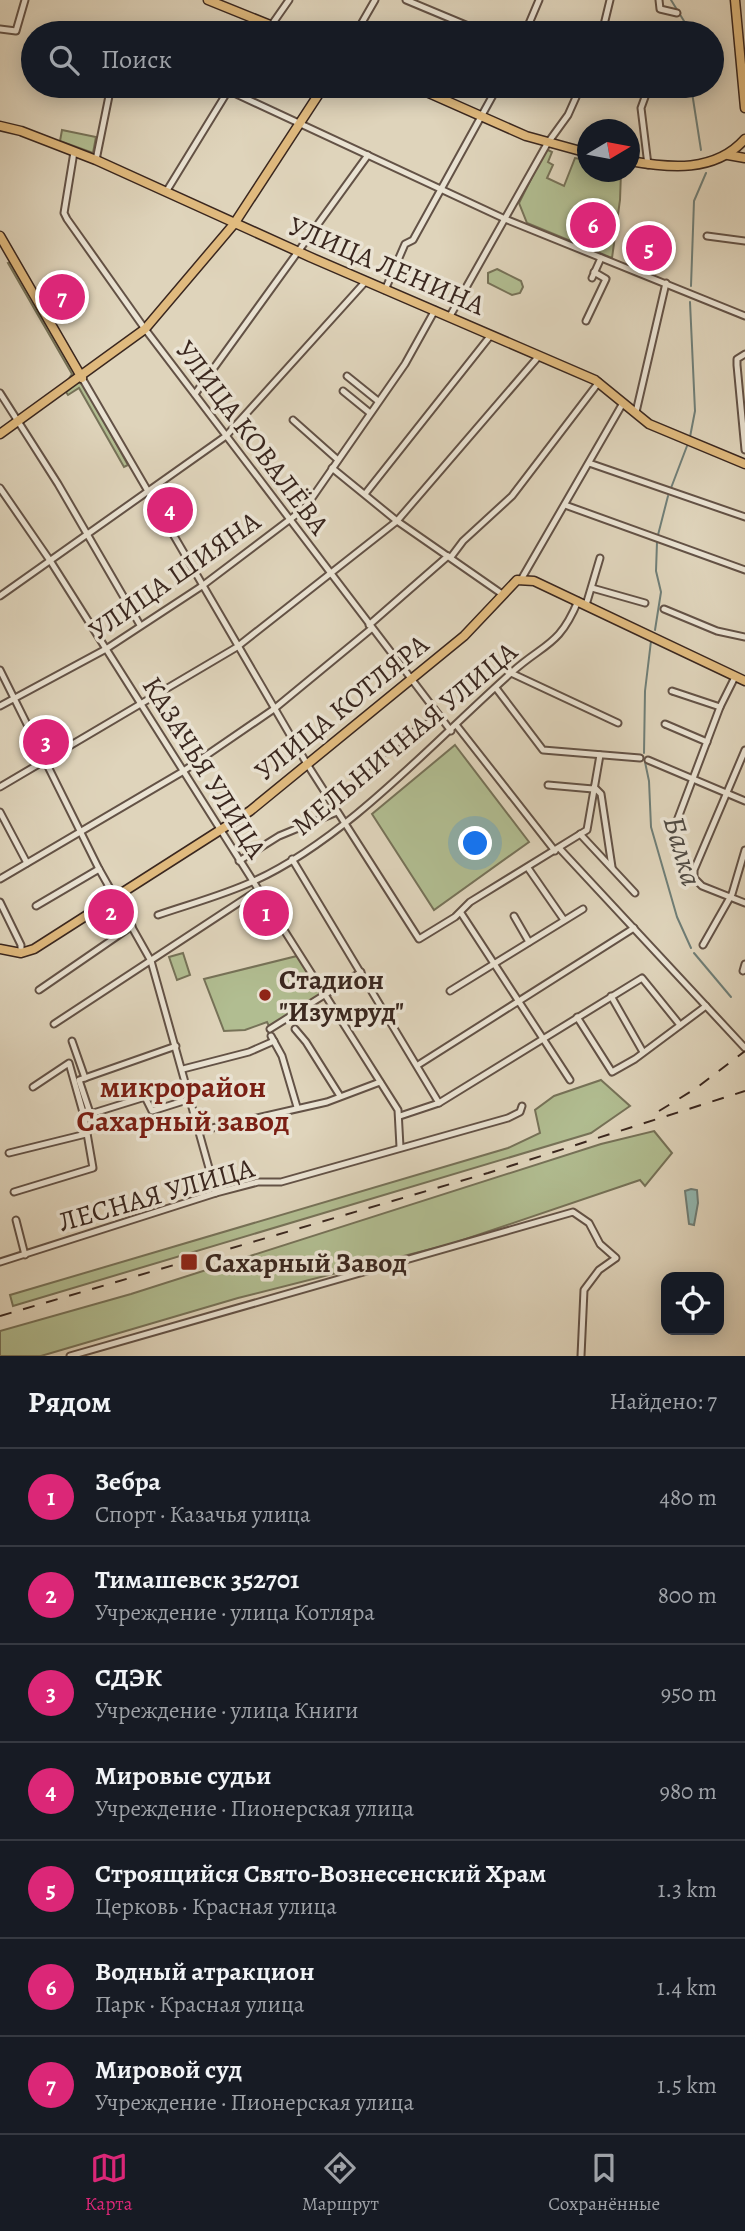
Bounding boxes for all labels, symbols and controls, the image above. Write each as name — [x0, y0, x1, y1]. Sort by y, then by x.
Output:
search box — [21, 21, 724, 98]
icon: search — [45, 41, 83, 79]
text: Поиск — [101, 42, 172, 77]
north arrow — [577, 119, 640, 182]
pin: 6 — [570, 199, 616, 251]
street label: УЛИЦА ЛЕНИНА — [282, 207, 491, 325]
pin: 5 — [626, 222, 672, 274]
pin: 7 — [39, 271, 85, 323]
street label: УЛИЦА КОВАЛЁВА — [166, 333, 338, 543]
pin: 4 — [147, 484, 193, 536]
street label: УЛИЦА ШИЯНА — [81, 502, 269, 649]
street label: УЛИЦА КОТЛЯРА — [247, 625, 437, 790]
street label: МЕЛЬНИЧНАЯ УЛИЦА — [284, 633, 526, 844]
street label: КАЗАЧЬЯ УЛИЦА — [133, 669, 276, 866]
pin: 3 — [23, 716, 69, 768]
water label: Балка — [654, 811, 712, 891]
your location — [458, 826, 492, 860]
pin: 2 — [88, 886, 134, 938]
pin: 1 — [243, 887, 289, 939]
place label: Стадион "Изумруд" — [279, 961, 404, 1031]
marker: Стадион "Изумруд" — [257, 987, 273, 1003]
district label: микрорайон Сахарный завод — [77, 1067, 289, 1141]
street label: ЛЕСНАЯ УЛИЦА — [54, 1149, 259, 1241]
place label: Сахарный Завод — [205, 1244, 407, 1282]
marker: Сахарный Завод — [179, 1252, 199, 1272]
map controls — [661, 1272, 724, 1335]
button: locate — [661, 1272, 724, 1335]
text: Рядом — [28, 1382, 111, 1422]
text: Найдено: 7 — [610, 1386, 717, 1417]
text: Зебра — [95, 1464, 161, 1499]
text: 1 — [47, 1482, 55, 1513]
text: 480 m — [659, 1482, 717, 1513]
text: Спорт · Казачья улица — [95, 1499, 311, 1530]
text: Тимашевск 352701 — [95, 1562, 299, 1597]
text: 2 — [45, 1580, 57, 1611]
text: 800 m — [658, 1580, 717, 1611]
text: Учреждение · улица Котляра — [95, 1597, 375, 1628]
text: СДЭК — [95, 1660, 162, 1695]
text: 3 — [46, 1678, 56, 1709]
text: 950 m — [661, 1678, 717, 1709]
text: Учреждение · улица Книги — [95, 1695, 358, 1726]
text: Мировые судьи — [95, 1758, 271, 1793]
text: 4 — [46, 1776, 56, 1807]
text: 980 m — [659, 1776, 717, 1807]
text: Учреждение · Пионерская улица — [95, 1793, 414, 1824]
text: Строящийся Свято-Вознесенский Храм — [95, 1856, 546, 1891]
text: 5 — [46, 1874, 56, 1905]
text: 1.3 km — [657, 1874, 717, 1905]
text: Церковь · Красная улица — [95, 1891, 337, 1922]
text: Водный атракцион — [95, 1954, 315, 1989]
text: 6 — [46, 1972, 56, 2003]
text: 1.4 km — [657, 1972, 717, 2003]
text: Парк · Красная улица — [95, 1989, 304, 2020]
text: Мировой суд — [95, 2052, 242, 2087]
text: 7 — [46, 2070, 56, 2101]
text: 1.5 km — [657, 2070, 717, 2101]
text: Учреждение · Пионерская улица — [95, 2087, 414, 2118]
tab: Карта — [85, 2149, 133, 2217]
tab: Маршрут — [302, 2149, 379, 2217]
tab: Сохранённые — [548, 2149, 660, 2217]

